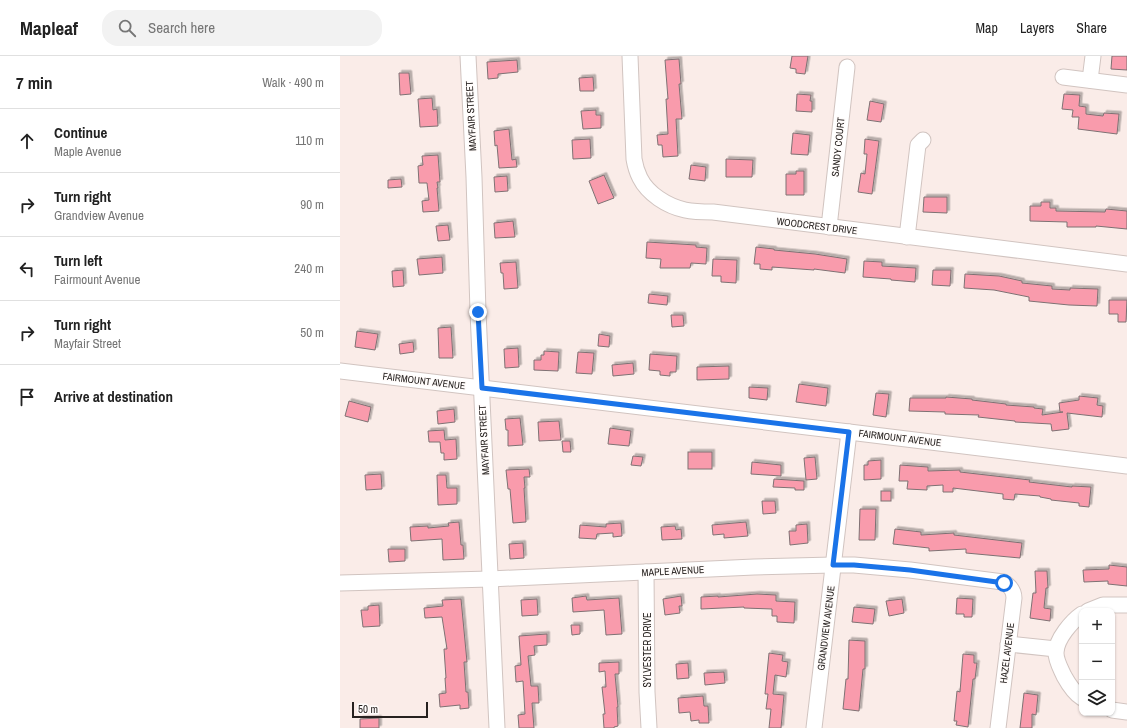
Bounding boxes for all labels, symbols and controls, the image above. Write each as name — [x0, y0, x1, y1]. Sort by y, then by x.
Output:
search box — [102, 10, 382, 46]
text: Mapleaf — [20, 15, 78, 41]
icon: search — [116, 17, 138, 39]
text: Search here — [148, 17, 215, 38]
text: Map — [976, 19, 998, 37]
text: Layers — [1020, 19, 1054, 37]
text: Share — [1076, 19, 1107, 37]
text: 7 min — [16, 71, 52, 94]
text: Walk · 490 m — [262, 74, 324, 91]
street label: MAYFAIR STREET — [463, 81, 479, 151]
street label: SANDY COURT — [828, 117, 848, 177]
text: Continue — [54, 122, 107, 143]
icon: ahead — [16, 130, 38, 152]
text: 110 m — [295, 132, 324, 149]
text: Maple Avenue — [54, 143, 121, 160]
text: Turn right — [54, 186, 111, 207]
icon: right — [16, 194, 38, 216]
text: 90 m — [300, 196, 324, 213]
text: Grandview Avenue — [54, 207, 144, 224]
street label: WOODCREST DRIVE — [776, 215, 858, 237]
text: Turn left — [54, 250, 102, 271]
icon: left — [16, 258, 38, 280]
text: 240 m — [294, 260, 324, 277]
text: Fairmount Avenue — [54, 271, 140, 288]
route end — [469, 303, 487, 321]
text: Turn right — [54, 314, 111, 335]
icon: right — [16, 322, 38, 344]
text: 50 m — [300, 324, 324, 341]
text: Mayfair Street — [54, 335, 121, 352]
street label: FAIRMOUNT AVENUE — [382, 369, 466, 393]
icon: arrive — [16, 386, 38, 408]
text: Arrive at destination — [54, 386, 173, 407]
street label: MAYFAIR STREET — [476, 405, 492, 475]
street label: FAIRMOUNT AVENUE — [858, 426, 942, 450]
street label: MAPLE AVENUE — [641, 563, 705, 579]
route start — [995, 574, 1013, 592]
street label: GRANDVIEW AVENUE — [814, 585, 838, 671]
map controls — [1079, 608, 1115, 716]
button: + — [1079, 608, 1115, 644]
street label: SYLVESTER DRIVE — [641, 612, 654, 688]
street label: HAZEL AVENUE — [997, 622, 1017, 684]
button: − — [1079, 644, 1115, 680]
button: layers — [1079, 680, 1115, 716]
scale bar — [352, 700, 428, 719]
text: 50 m — [358, 702, 378, 716]

